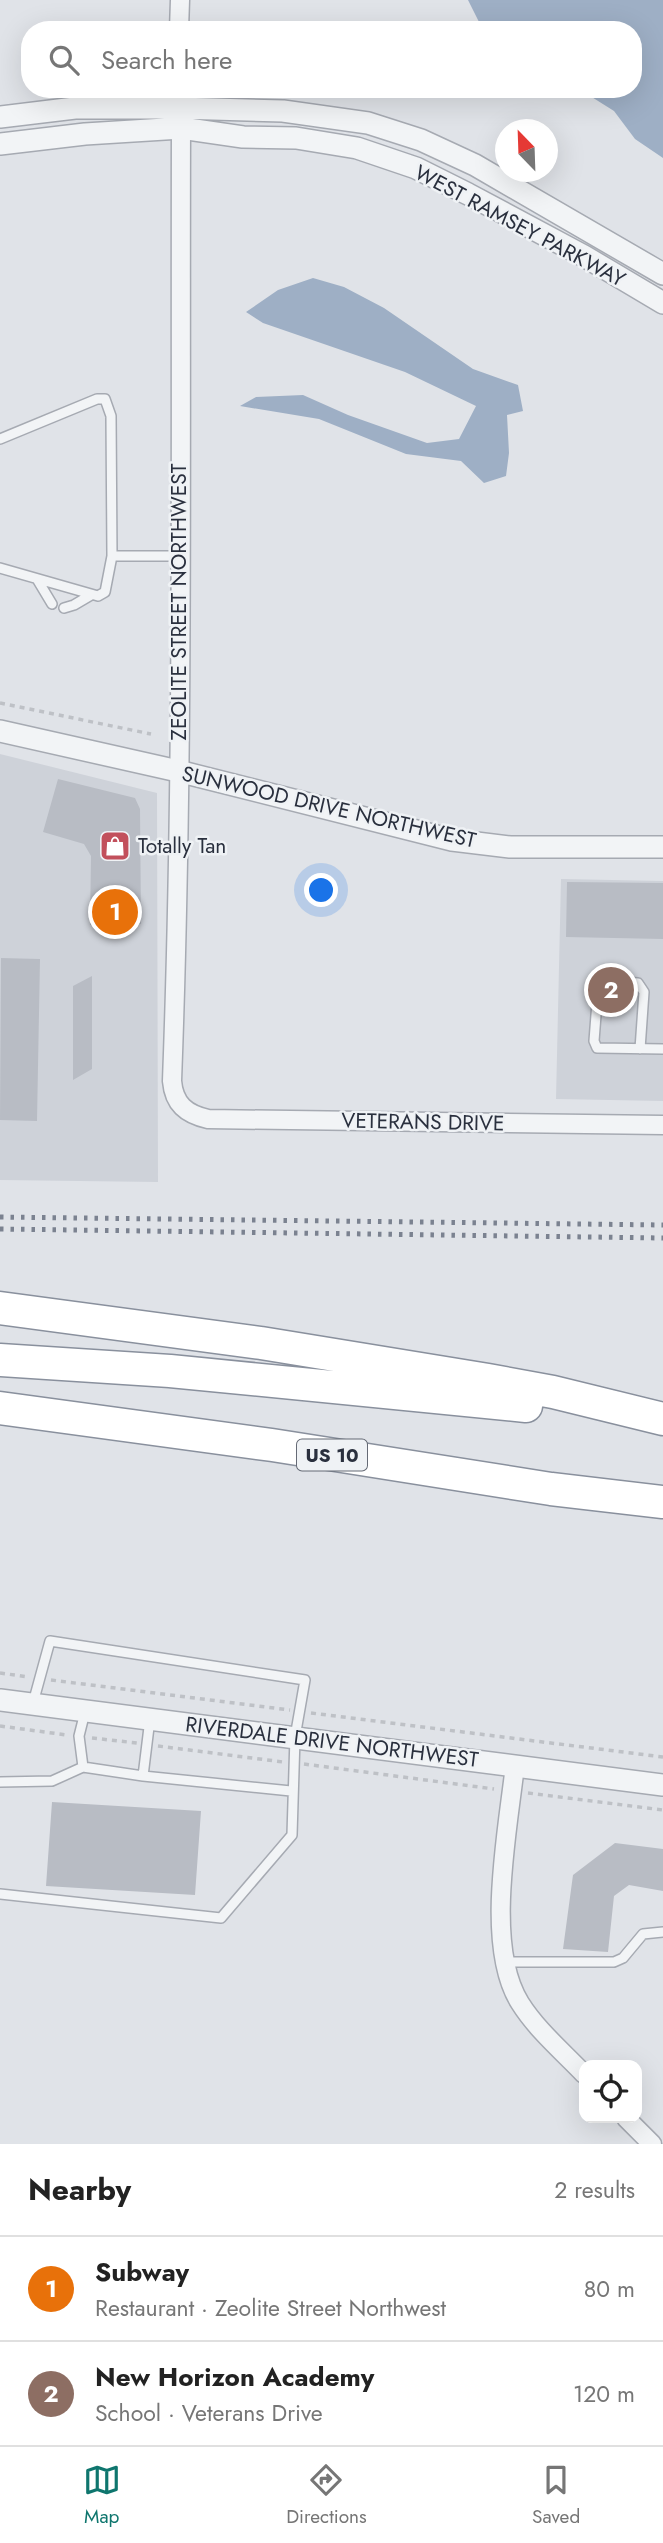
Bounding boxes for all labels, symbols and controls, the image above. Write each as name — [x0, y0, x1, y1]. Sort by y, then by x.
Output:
search box — [21, 21, 642, 98]
icon: search — [45, 41, 83, 79]
text: Search here — [101, 41, 233, 79]
north arrow — [495, 119, 558, 182]
street label: WEST RAMSEY PARKWAY — [409, 158, 631, 294]
street label: ZEOLITE STREET NORTHWEST — [164, 463, 194, 741]
street label: SUNWOOD DRIVE NORTHWEST — [179, 759, 479, 856]
shop icon: Totally Tan — [98, 829, 132, 863]
place label: Totally Tan — [138, 831, 226, 861]
your location — [304, 873, 338, 907]
pin: 1 — [92, 886, 138, 938]
pin: 2 — [588, 964, 634, 1016]
street label: VETERANS DRIVE — [341, 1106, 505, 1138]
road number: US 10 — [297, 1440, 367, 1470]
street label: RIVERDALE DRIVE NORTHWEST — [184, 1709, 480, 1775]
map controls — [579, 2060, 642, 2123]
button: locate — [579, 2060, 642, 2123]
text: Nearby — [28, 2168, 131, 2211]
text: 2 results — [554, 2173, 635, 2207]
text: Subway — [95, 2253, 189, 2291]
text: 1 — [45, 2272, 57, 2306]
text: 80 m — [584, 2272, 635, 2306]
text: Restaurant · Zeolite Street Northwest — [95, 2291, 446, 2325]
text: New Horizon Academy — [95, 2358, 374, 2396]
text: 2 — [43, 2377, 59, 2411]
text: 120 m — [573, 2377, 635, 2411]
text: School · Veterans Drive — [95, 2396, 323, 2430]
tab: Map — [83, 2461, 121, 2530]
tab: Directions — [286, 2461, 367, 2530]
tab: Saved — [532, 2461, 580, 2530]

